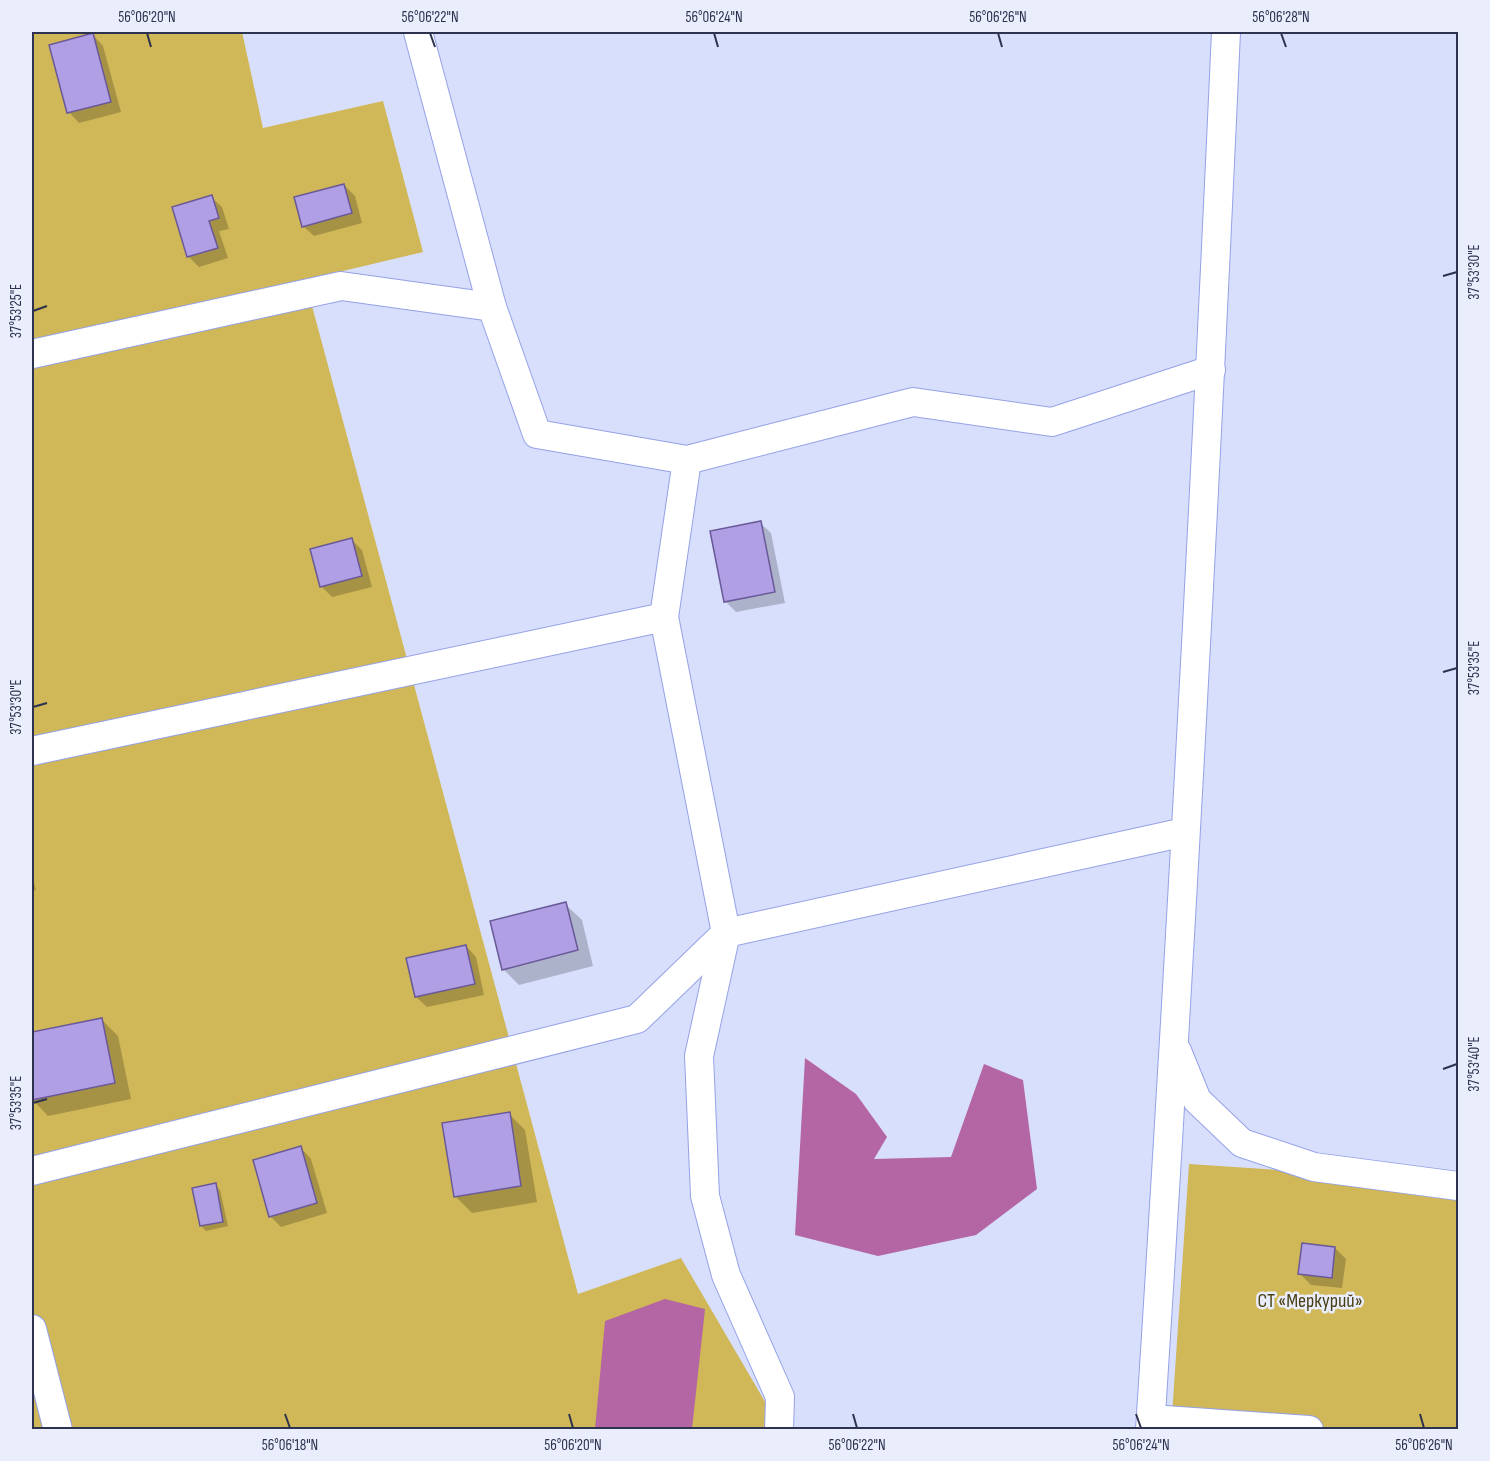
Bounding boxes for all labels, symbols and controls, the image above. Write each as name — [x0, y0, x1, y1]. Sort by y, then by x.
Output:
text: 56°06'20"N — [118, 8, 176, 27]
text: 56°06'22"N — [401, 8, 459, 27]
text: 56°06'24"N — [685, 8, 743, 27]
text: 56°06'26"N — [969, 8, 1027, 27]
text: 56°06'28"N — [1252, 8, 1310, 27]
text: 37°53'30"E — [1465, 244, 1484, 300]
text: 37°53'25"E — [7, 284, 26, 338]
text: 37°53'35"E — [1465, 641, 1484, 695]
text: 37°53'30"E — [7, 679, 26, 735]
text: 37°53'40"E — [1465, 1036, 1484, 1092]
text: 37°53'35"E — [7, 1076, 26, 1130]
park label: СТ «Меркурий» — [1257, 1289, 1363, 1313]
text: 56°06'18"N — [262, 1436, 318, 1455]
text: 56°06'20"N — [544, 1436, 602, 1455]
text: 56°06'22"N — [828, 1436, 886, 1455]
text: 56°06'24"N — [1112, 1436, 1170, 1455]
text: 56°06'26"N — [1395, 1436, 1453, 1455]

